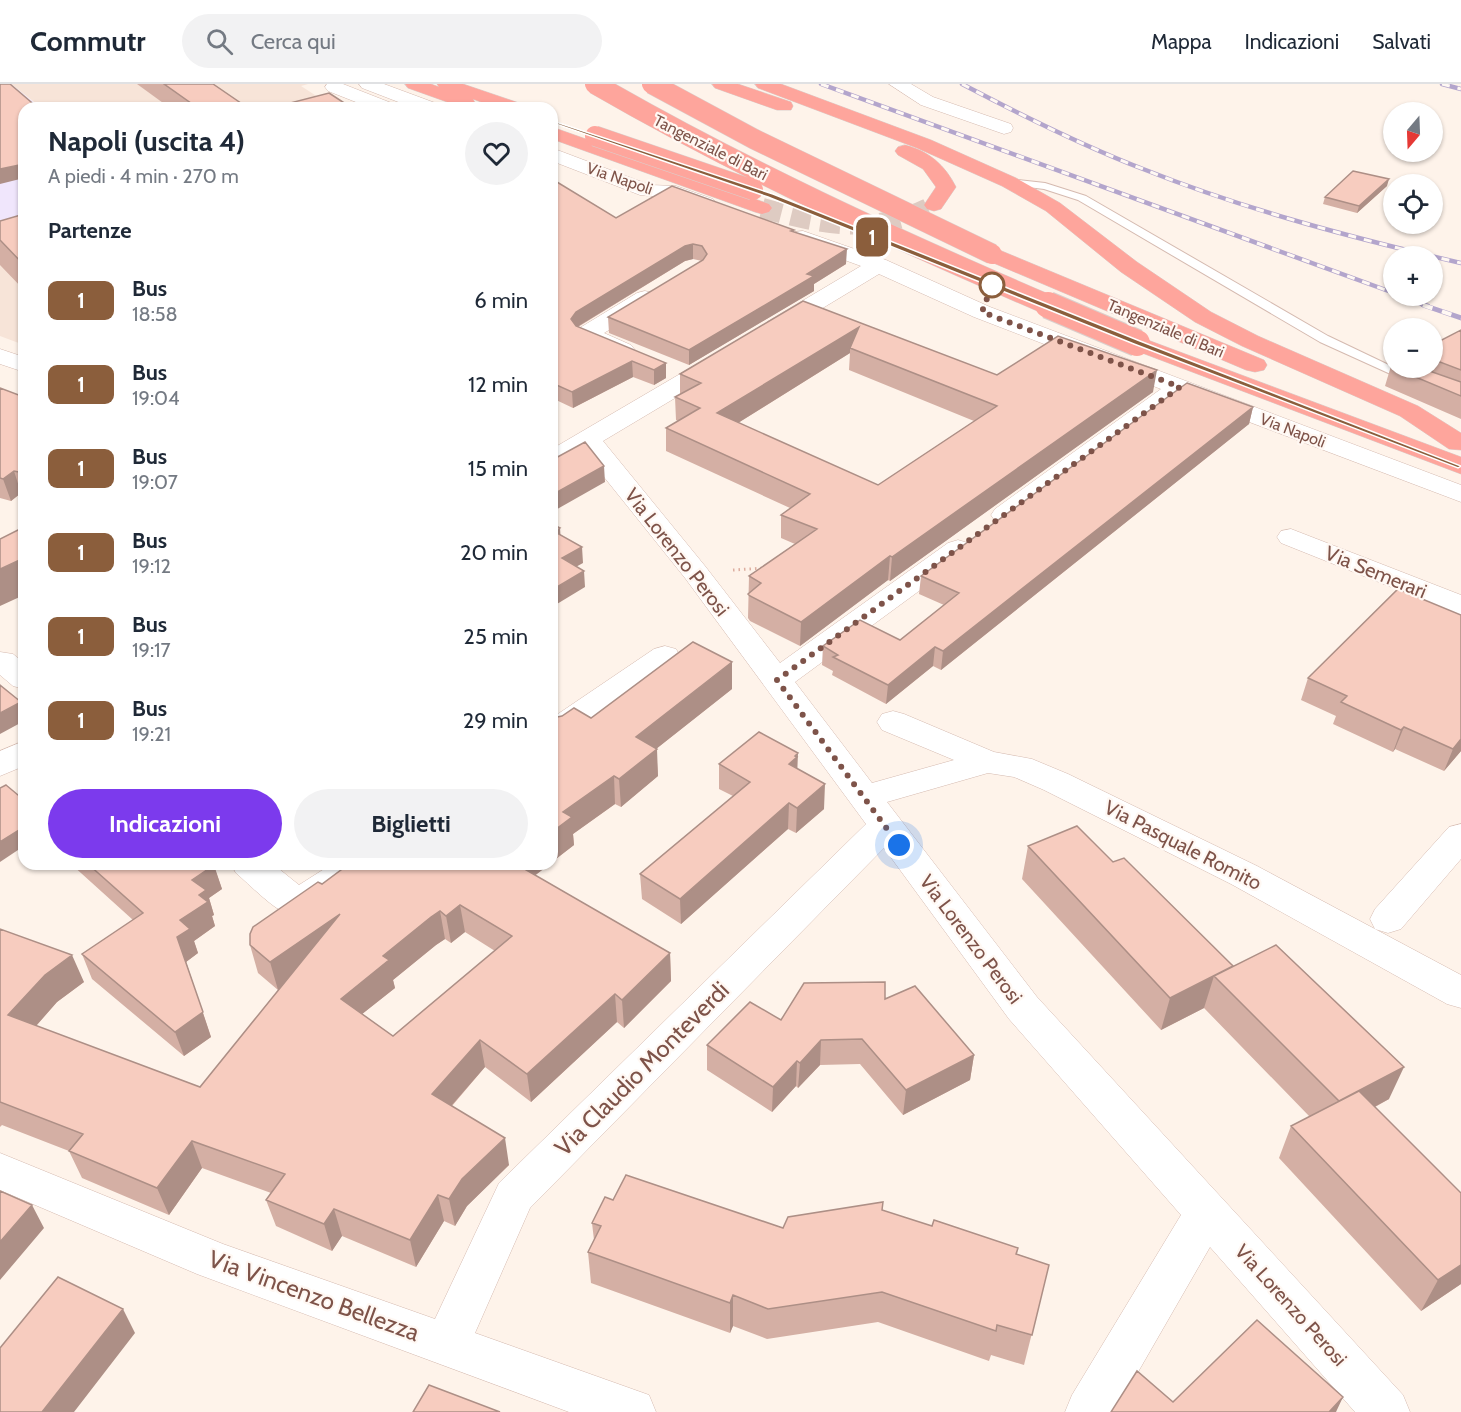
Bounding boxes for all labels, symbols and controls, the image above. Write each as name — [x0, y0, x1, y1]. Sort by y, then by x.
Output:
search box — [182, 14, 602, 68]
text: Commutr — [30, 24, 146, 58]
icon: search — [203, 25, 236, 58]
text: Cerca qui — [251, 28, 336, 55]
text: Mappa — [1151, 29, 1212, 54]
text: Indicazioni — [1245, 29, 1339, 54]
text: Salvati — [1372, 29, 1431, 54]
north arrow — [1383, 102, 1443, 162]
map controls — [1383, 102, 1443, 378]
street label: Tangenziale di Bari — [651, 111, 771, 184]
button: heart — [465, 122, 528, 185]
text: Napoli (uscita 4) — [48, 124, 245, 158]
street label: Via Napoli — [584, 158, 655, 199]
text: A piedi · 4 min · 270 m — [48, 164, 239, 188]
button: locate — [1383, 174, 1443, 234]
text: Partenze — [48, 217, 132, 244]
line badge: 1 — [852, 218, 892, 256]
text: 1 — [868, 225, 876, 250]
button: + — [1383, 246, 1443, 306]
unlabelled marker — [979, 272, 1005, 298]
text: Bus — [132, 275, 167, 302]
text: 6 min — [474, 287, 528, 314]
text: 1 — [77, 288, 85, 313]
street label: Tangenziale di Bari — [1105, 295, 1227, 362]
text: 18:58 — [132, 302, 178, 326]
button: − — [1383, 318, 1443, 378]
text: Bus — [132, 359, 167, 386]
text: 12 min — [468, 371, 528, 398]
text: 1 — [77, 372, 85, 397]
text: 19:04 — [132, 386, 180, 410]
street label: Via Napoli — [1257, 409, 1328, 452]
text: Bus — [132, 443, 167, 470]
text: 15 min — [468, 455, 528, 482]
text: 1 — [77, 456, 85, 481]
text: 19:07 — [132, 470, 178, 494]
street label: Via Lorenzo Perosi — [620, 483, 734, 621]
text: Bus — [132, 527, 167, 554]
text: 20 min — [460, 539, 528, 566]
text: 1 — [77, 540, 85, 565]
street label: Via Semerari — [1322, 541, 1430, 603]
text: 19:12 — [132, 554, 171, 578]
text: Bus — [132, 611, 167, 638]
text: 25 min — [463, 623, 528, 650]
text: 1 — [77, 624, 85, 649]
text: 19:17 — [132, 638, 171, 662]
text: Bus — [132, 695, 167, 722]
text: 29 min — [463, 707, 528, 734]
text: 1 — [77, 708, 85, 733]
text: 19:21 — [132, 722, 171, 746]
button: Indicazioni — [48, 789, 282, 858]
button: Biglietti — [294, 789, 528, 858]
street label: Via Pasquale Romito — [1100, 795, 1266, 895]
your location — [884, 830, 914, 860]
street label: Via Lorenzo Perosi — [915, 870, 1027, 1008]
street label: Via Claudio Monteverdi — [548, 975, 735, 1162]
street label: Via Lorenzo Perosi — [1230, 1239, 1352, 1371]
street label: Via Vincenzo Bellezza — [205, 1244, 424, 1347]

